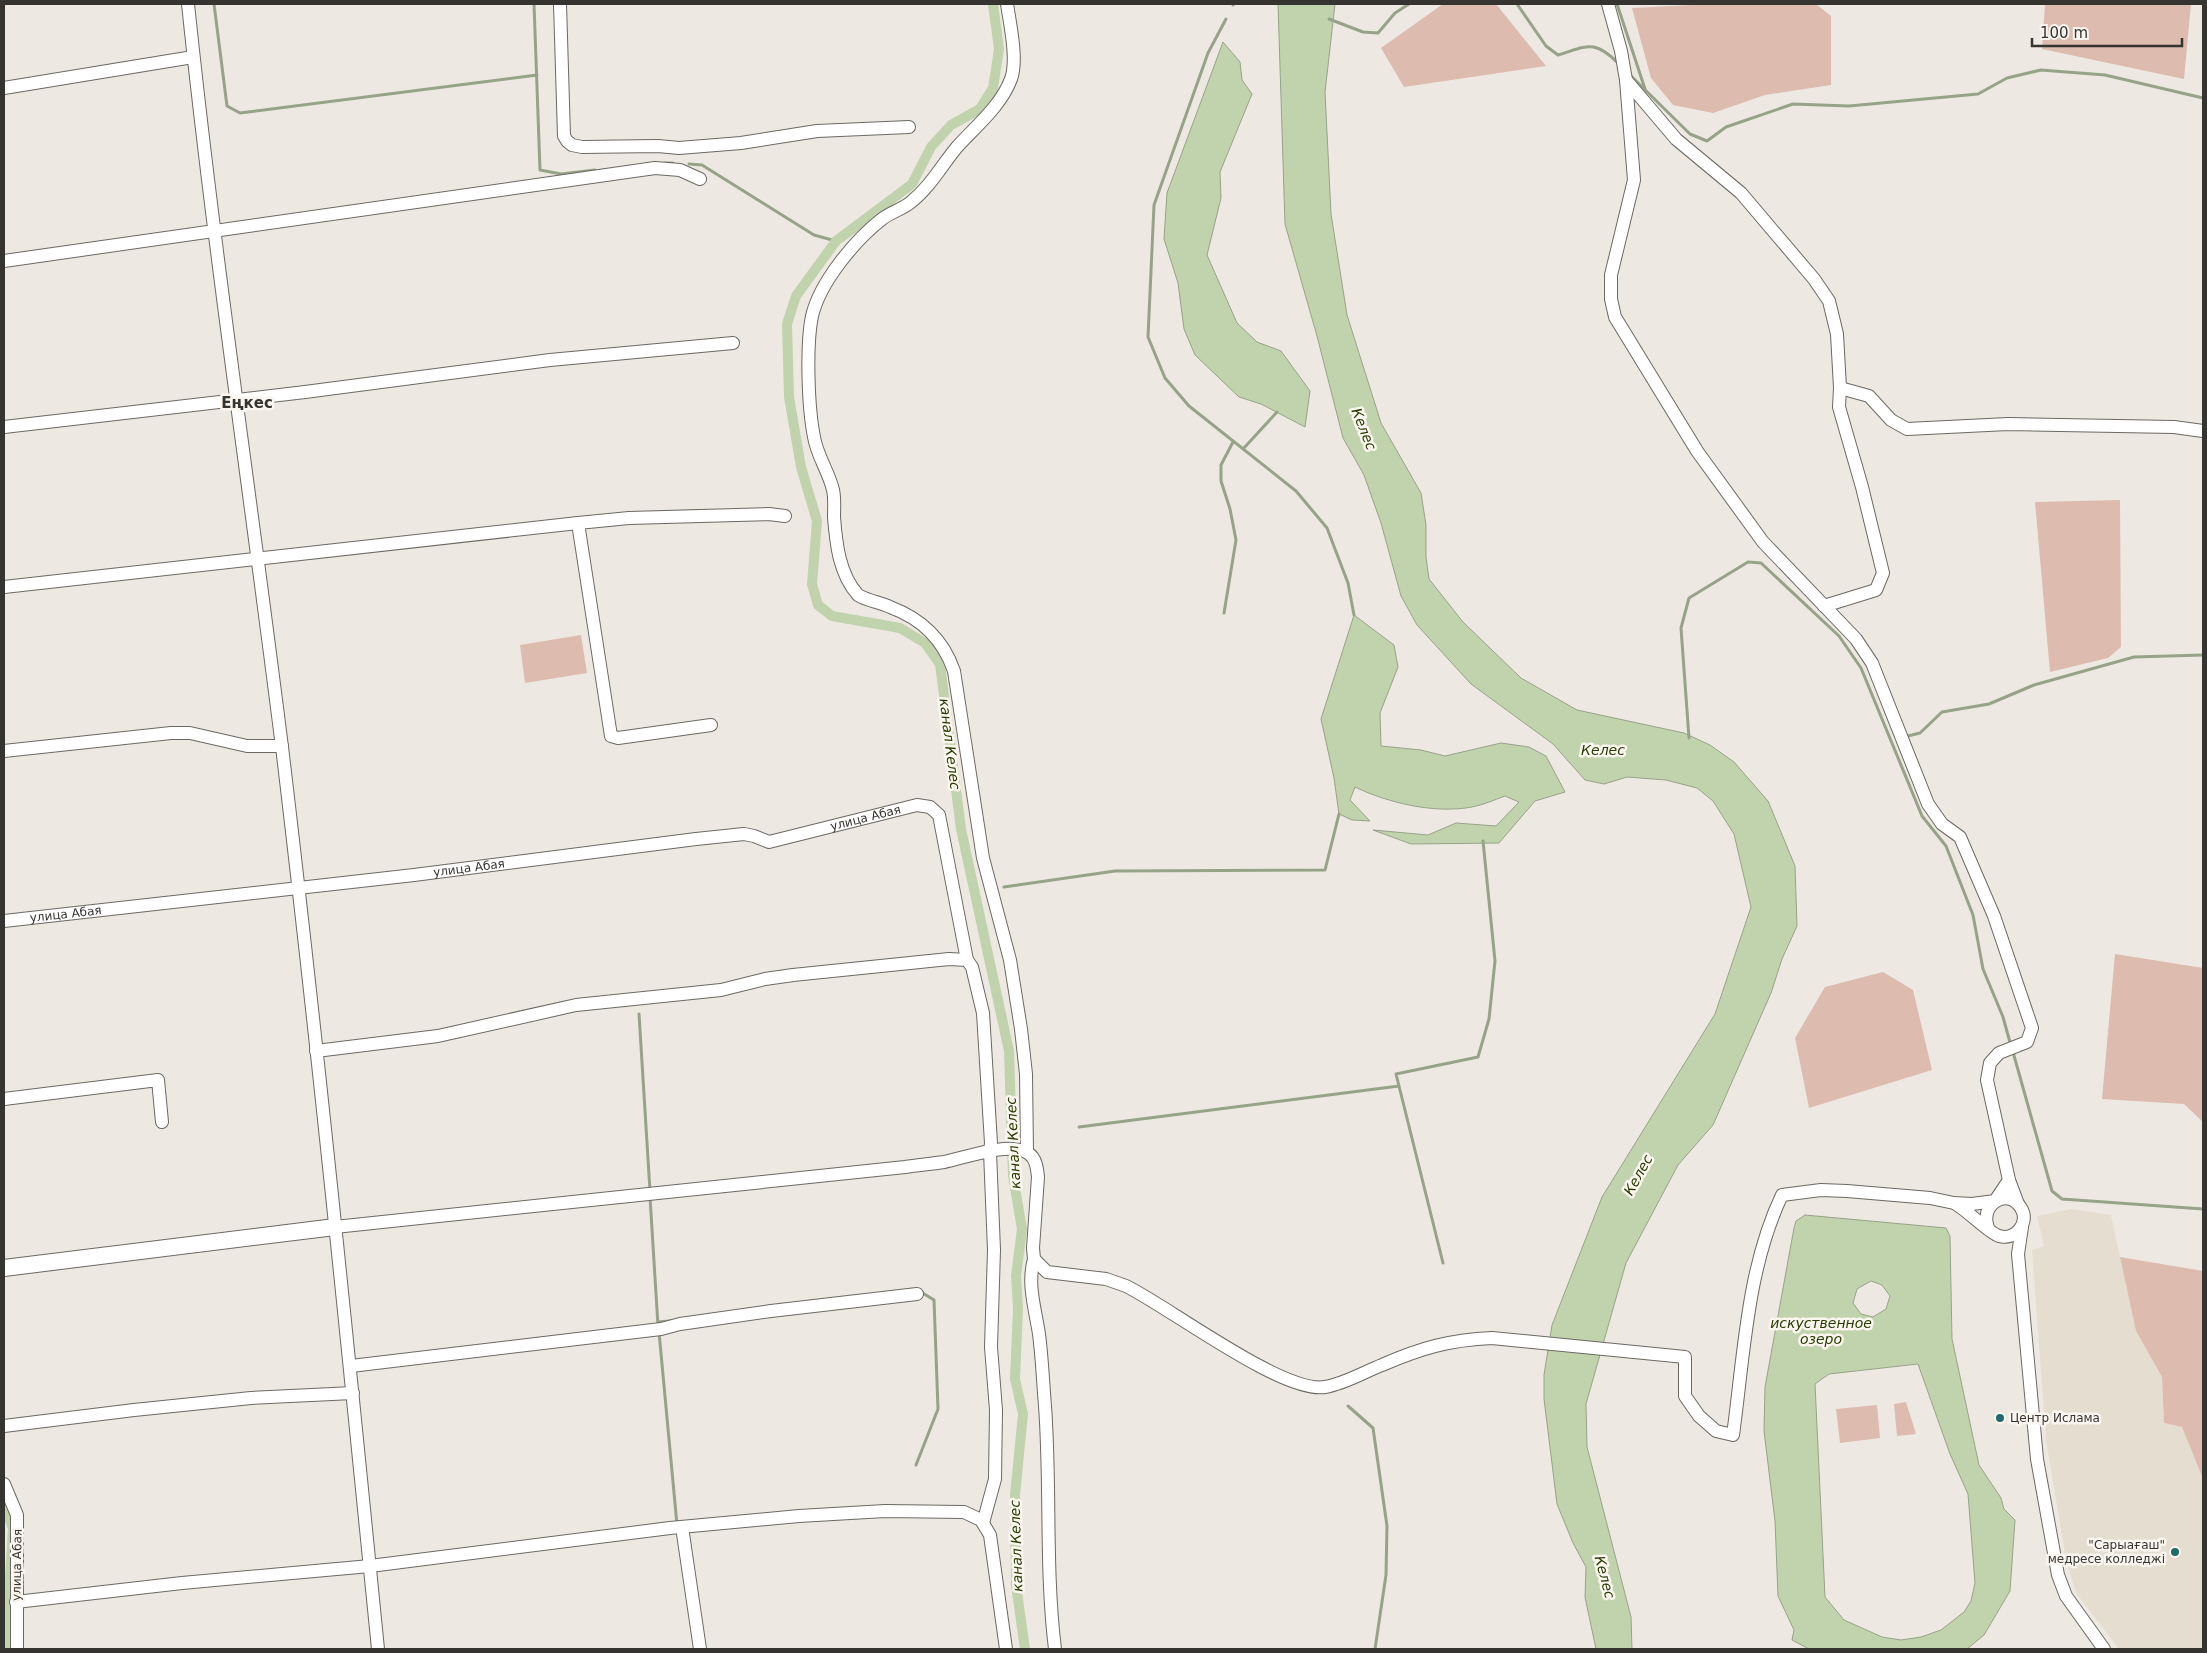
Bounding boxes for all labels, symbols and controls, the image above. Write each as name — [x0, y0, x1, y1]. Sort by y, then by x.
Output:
scale bar — [2032, 15, 2182, 47]
text: 100 m — [2040, 24, 2088, 42]
district label: Еңкес — [221, 394, 273, 412]
water label: Келес — [1348, 406, 1380, 453]
water label: канал Келес — [936, 697, 964, 791]
water label: Келес — [1581, 742, 1625, 758]
street label: улица Абая — [829, 802, 902, 833]
street label: улица Абая — [432, 856, 506, 879]
street label: улица Абая — [29, 903, 102, 925]
water label: канал Келес — [1003, 1096, 1023, 1189]
water label: Келес — [1620, 1152, 1656, 1198]
water label: искуственное озеро — [1770, 1315, 1872, 1347]
place label: Центр Ислама — [2010, 1411, 2100, 1425]
marker: Центр Ислама — [1994, 1412, 2006, 1424]
water label: канал Келес — [1006, 1499, 1026, 1592]
street label: улица Абая — [9, 1529, 25, 1601]
place label: "Сарыағаш" медресе колледжі — [2048, 1538, 2165, 1566]
marker: "Сарыағаш" медресе колледжі — [2169, 1546, 2181, 1558]
water label: Келес — [1592, 1554, 1618, 1601]

